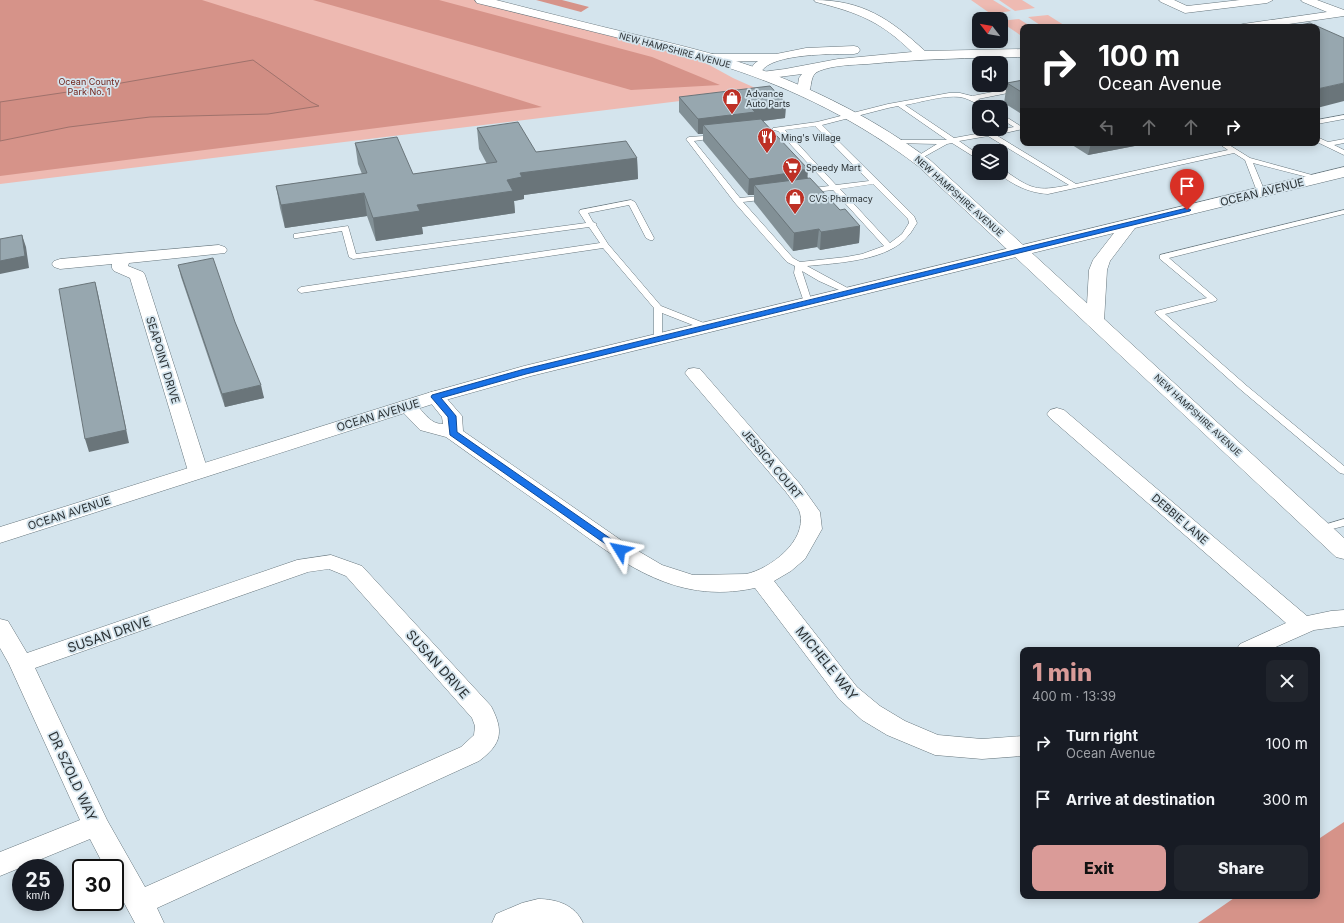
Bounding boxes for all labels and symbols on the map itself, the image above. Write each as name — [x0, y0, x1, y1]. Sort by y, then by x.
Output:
north arrow — [972, 12, 1008, 48]
street label: NEW HAMPSHIRE AVENUE — [618, 30, 732, 70]
park label: Ocean County Park No. 1 — [58, 76, 120, 97]
shop icon: Advance Auto Parts — [721, 87, 743, 115]
place label: Advance Auto Parts — [746, 88, 791, 109]
restaurant icon: Ming's Village — [756, 126, 778, 154]
place label: Ming's Village — [781, 132, 841, 143]
street label: NEW HAMPSHIRE AVENUE — [913, 153, 1005, 239]
supermarket icon: Speedy Mart — [781, 156, 803, 184]
place label: Speedy Mart — [806, 162, 861, 173]
pin — [1170, 169, 1204, 210]
street label: OCEAN AVENUE — [1219, 175, 1305, 209]
shop icon: CVS Pharmacy — [784, 187, 806, 215]
place label: CVS Pharmacy — [809, 193, 873, 204]
street label: SEAPOINT DRIVE — [143, 315, 183, 405]
street label: NEW HAMPSHIRE AVENUE — [1152, 372, 1244, 458]
street label: OCEAN AVENUE — [335, 396, 421, 434]
street label: JESSICA COURT — [739, 426, 805, 502]
street label: DEBBIE LANE — [1149, 491, 1211, 547]
street label: OCEAN AVENUE — [26, 493, 112, 533]
position arrow — [599, 529, 641, 571]
street label: SUSAN DRIVE — [65, 612, 153, 656]
street label: MICHELE WAY — [792, 623, 862, 703]
street label: SUSAN DRIVE — [403, 626, 473, 702]
street label: DR SZOLD WAY — [45, 729, 101, 823]
speed limit sign: 30 — [72, 859, 124, 911]

